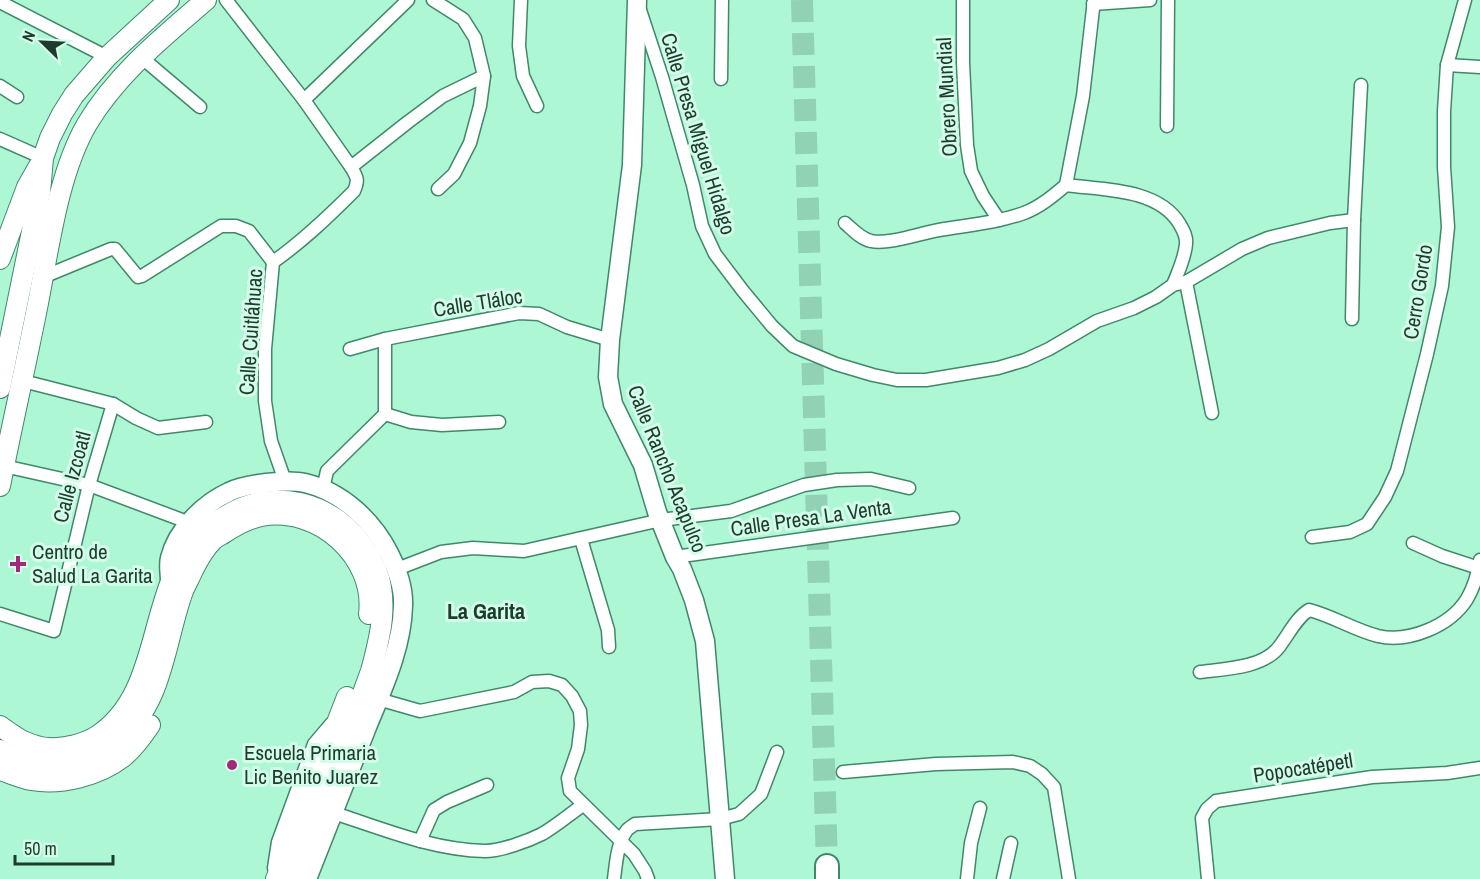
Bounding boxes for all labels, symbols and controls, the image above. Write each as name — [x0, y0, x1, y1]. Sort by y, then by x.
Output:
north arrow — [12, 12, 72, 72]
text: N — [16, 27, 40, 45]
street label: Calle Presa Miguel Hidalgo — [654, 29, 743, 238]
street label: Obrero Mundial — [929, 37, 964, 158]
street label: Cerro Gordo — [1396, 242, 1439, 341]
street label: Calle Cuitláhuac — [232, 268, 269, 396]
street label: Calle Tláloc — [431, 281, 524, 324]
street label: Calle Rancho Acapulco — [621, 381, 714, 557]
street label: Calle Izcoatl — [45, 428, 98, 526]
street label: Calle Presa La Venta — [729, 492, 893, 543]
place label: Centro de Salud La Garita — [32, 537, 153, 590]
marker: Centro de Salud La Garita — [9, 555, 27, 573]
district label: La Garita — [447, 596, 525, 626]
place label: Escuela Primaria Lic Benito Juarez — [244, 738, 378, 791]
street label: Popocatépetl — [1251, 745, 1355, 790]
marker: Escuela Primaria Lic Benito Juarez — [225, 758, 239, 772]
scale bar — [15, 828, 112, 866]
text: 50 m — [24, 836, 57, 861]

